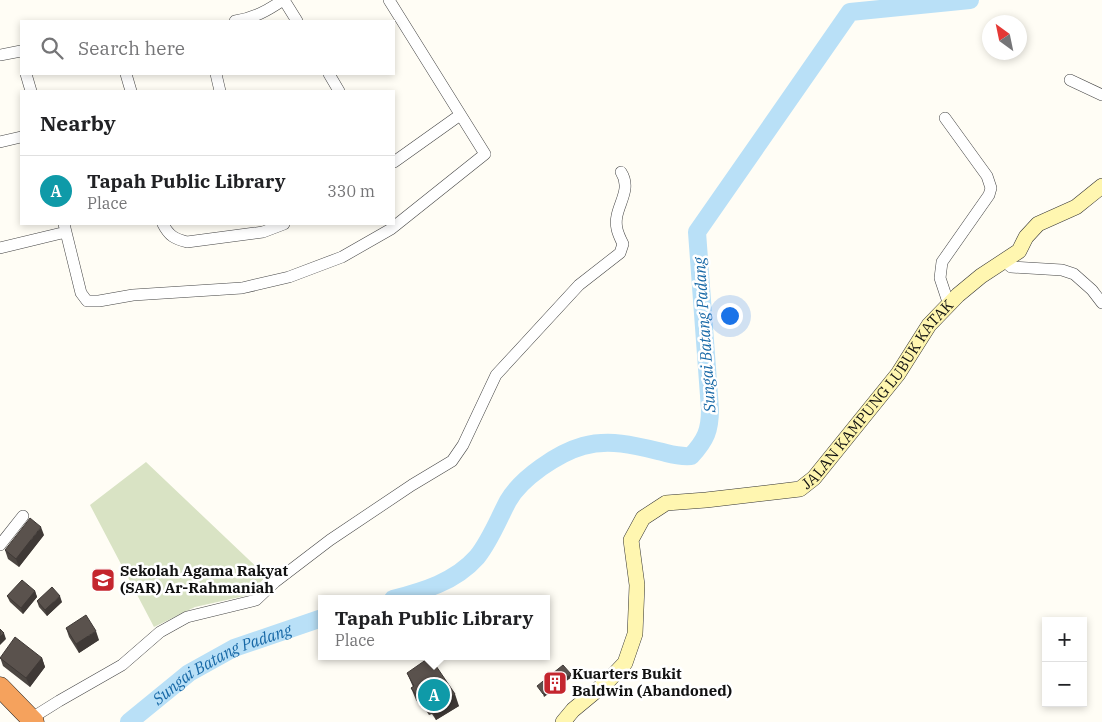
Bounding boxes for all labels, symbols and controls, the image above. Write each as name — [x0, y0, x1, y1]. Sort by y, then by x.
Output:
north arrow — [982, 15, 1027, 60]
search box — [20, 20, 395, 75]
icon: search — [38, 34, 66, 62]
text: Search here — [78, 36, 185, 60]
text: Nearby — [40, 109, 116, 137]
text: Tapah Public Library — [87, 169, 286, 193]
text: A — [50, 181, 62, 201]
text: 330 m — [327, 181, 375, 201]
text: Place — [87, 193, 127, 213]
water label: Sungai Batang Padang — [689, 256, 719, 414]
street label: JALAN KAMPUNG LUBUK KATAK — [797, 295, 958, 493]
your location — [717, 303, 743, 329]
place label: Sekolah Agama Rakyat (SAR) Ar-Rahmaniah — [120, 561, 288, 597]
school or university icon: Sekolah Agama Rakyat (SAR) Ar-Rahmaniah — [90, 567, 116, 593]
popup — [318, 595, 550, 660]
text: Tapah Public Library — [335, 606, 533, 630]
map controls — [1042, 617, 1087, 707]
button: + — [1042, 617, 1087, 662]
water label: Sungai Batang Padang — [147, 619, 295, 710]
text: Place — [335, 630, 375, 650]
button: − — [1042, 662, 1087, 707]
place label: Kuarters Bukit Baldwin (Abandoned) — [572, 664, 732, 700]
building icon: Kuarters Bukit Baldwin (Abandoned) — [542, 670, 568, 696]
pin: A — [418, 676, 450, 714]

